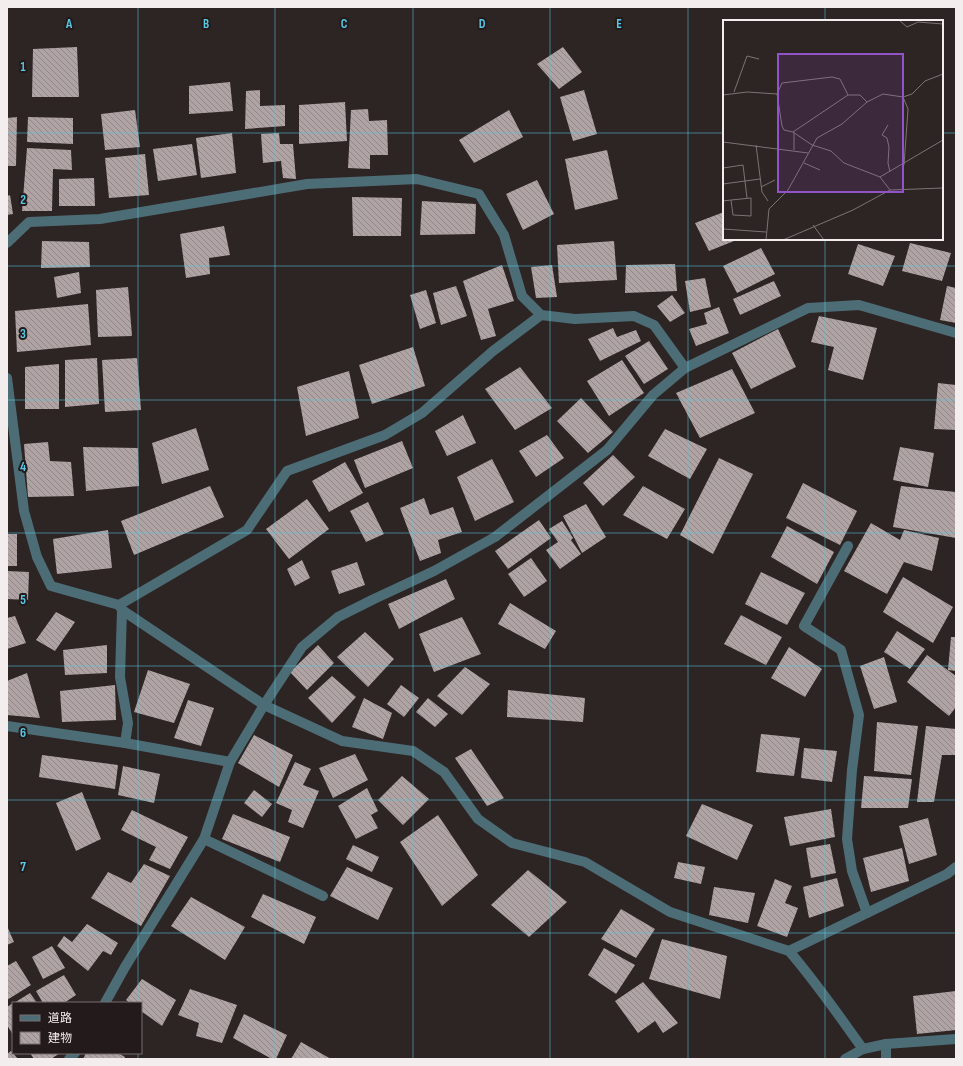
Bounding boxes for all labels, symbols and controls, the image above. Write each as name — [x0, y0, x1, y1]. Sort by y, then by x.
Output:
text: A — [65, 16, 73, 32]
text: B — [203, 16, 209, 32]
text: C — [341, 16, 348, 32]
text: D — [479, 16, 486, 32]
text: E — [616, 16, 622, 32]
inset map — [723, 20, 943, 240]
text: 1 — [20, 59, 26, 75]
text: 2 — [20, 192, 26, 208]
text: 3 — [20, 326, 26, 342]
text: 4 — [20, 459, 26, 475]
text: 5 — [20, 592, 26, 608]
text: 6 — [20, 725, 26, 741]
text: 7 — [20, 859, 26, 875]
legend — [12, 1002, 142, 1054]
text: 道路 — [48, 1011, 72, 1026]
text: 建物 — [48, 1031, 72, 1046]

